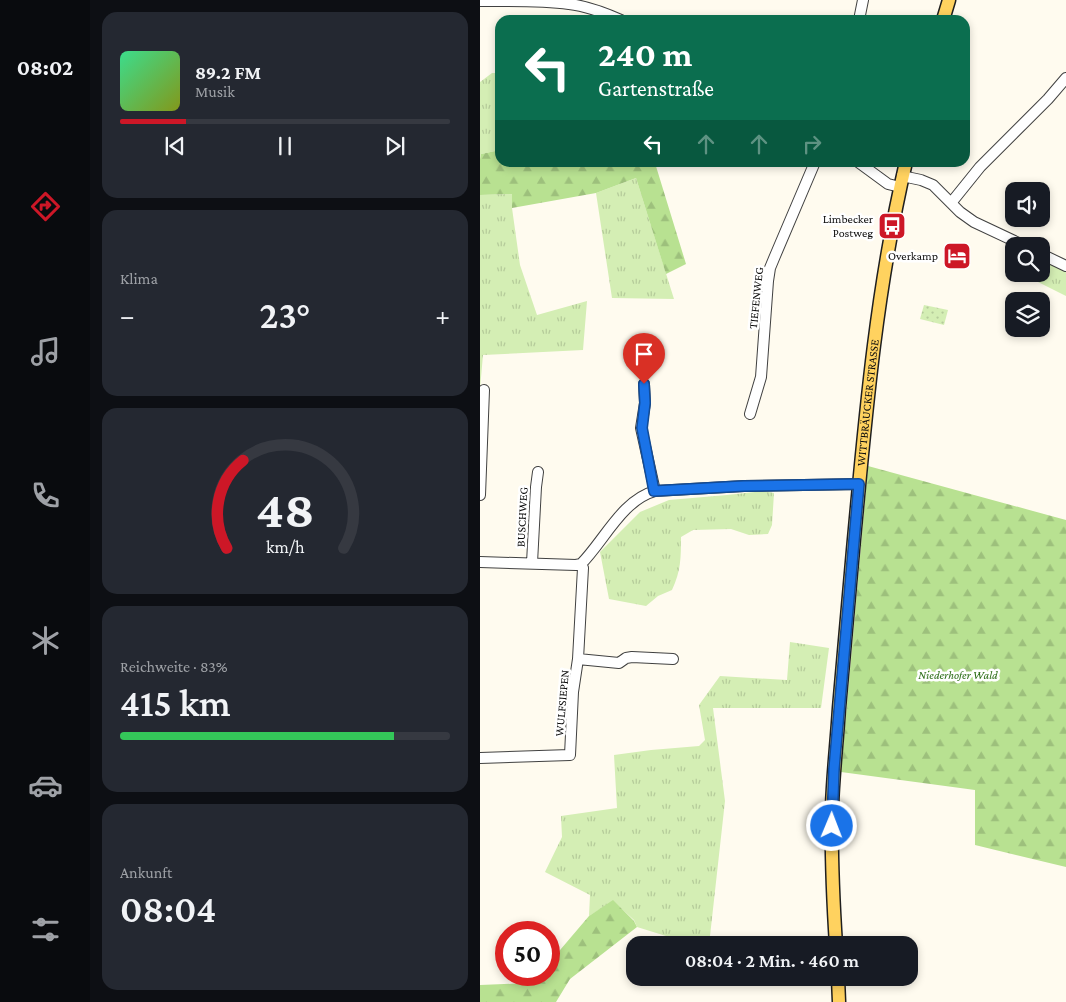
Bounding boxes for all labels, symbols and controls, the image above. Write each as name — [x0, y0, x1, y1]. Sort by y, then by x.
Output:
icon: left — [515, 35, 580, 100]
text: 240 m — [598, 35, 692, 74]
text: 08:02 — [17, 55, 73, 80]
text: 89.2 FM — [195, 62, 261, 83]
text: Gartenstraße — [598, 76, 714, 101]
text: Musik — [195, 83, 235, 100]
icon: left — [639, 130, 667, 158]
icon: ahead — [692, 130, 720, 158]
icon: ahead — [745, 130, 773, 158]
icon: right — [798, 130, 826, 158]
icon: previous — [161, 132, 189, 160]
icon: pause — [271, 132, 299, 160]
icon: next — [381, 132, 409, 160]
map controls — [1005, 182, 1050, 337]
button: sound — [1005, 182, 1050, 227]
icon: directions — [28, 189, 63, 224]
bus stop icon: Limbecker Postweg — [877, 211, 907, 241]
place label: Limbecker Postweg — [823, 212, 874, 240]
button: search — [1005, 237, 1050, 282]
hotel icon: Overkamp — [942, 241, 972, 271]
place label: Overkamp — [888, 249, 938, 263]
street label: TIEFENWEG — [746, 266, 766, 330]
text: Klima — [120, 270, 158, 287]
button: layers — [1005, 292, 1050, 337]
text: 23° — [260, 294, 310, 336]
text: − — [120, 300, 135, 331]
text: + — [435, 300, 450, 331]
pin — [623, 333, 665, 384]
icon: music — [28, 334, 63, 369]
street label: WITTBRÄUCKER STRASSE — [854, 338, 882, 467]
icon: arrive — [630, 340, 658, 368]
icon: phone — [28, 478, 63, 513]
text: 48 — [256, 480, 314, 538]
street label: BUSCHWEG — [513, 486, 531, 547]
text: km/h — [266, 537, 305, 557]
icon: climate — [28, 623, 63, 658]
text: Reichweite · 83% — [120, 658, 228, 675]
park label: Niederhofer Wald — [918, 668, 998, 682]
street label: WULFSIEPEN — [552, 669, 572, 737]
text: 415 km — [120, 682, 231, 724]
icon: car — [28, 768, 63, 803]
position arrow — [805, 799, 857, 851]
text: Ankunft — [120, 864, 172, 881]
text: 08:04 — [120, 888, 216, 930]
icon: filters — [28, 912, 63, 947]
speed limit sign: 50 — [495, 921, 560, 986]
text: 08:04 · 2 Min. · 460 m — [685, 950, 859, 971]

